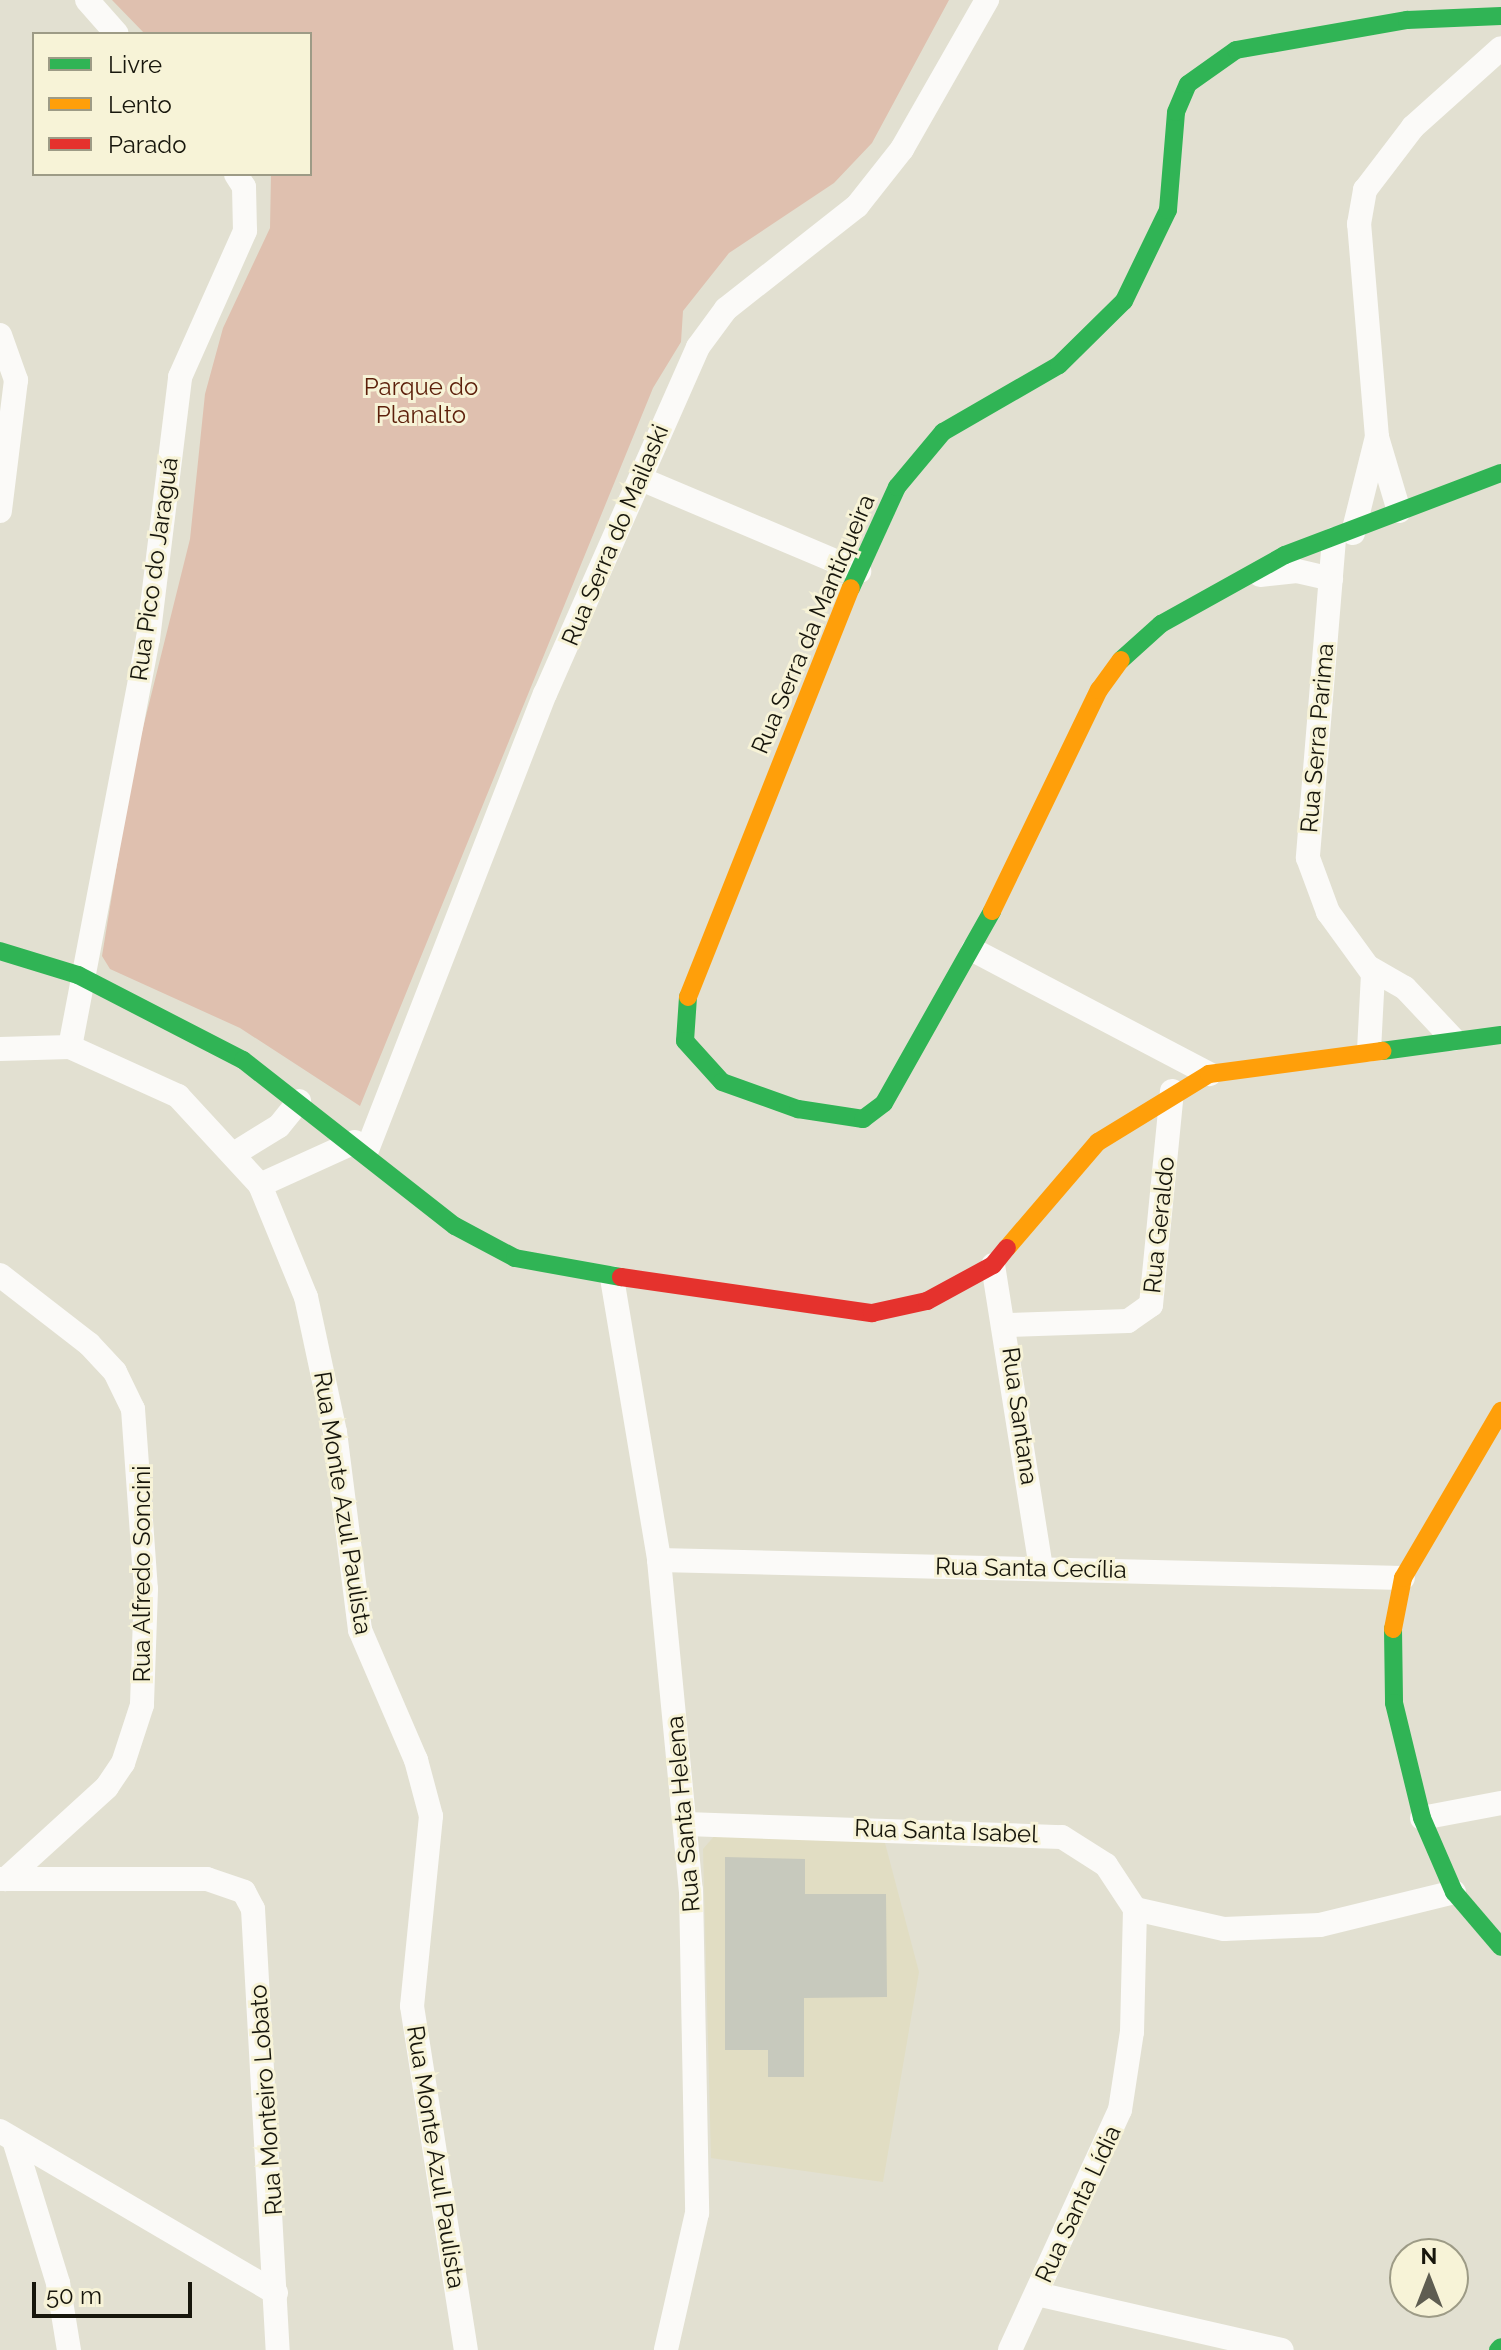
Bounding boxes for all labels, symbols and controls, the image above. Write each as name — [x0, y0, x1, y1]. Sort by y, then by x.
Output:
legend — [32, 32, 312, 176]
text: Livre — [108, 50, 162, 79]
text: Lento — [108, 90, 172, 119]
text: Parado — [108, 130, 187, 159]
park label: Parque do Planalto — [364, 373, 478, 429]
street label: Rua Serra do Mailaski — [555, 420, 675, 650]
street label: Rua Pico do Jaraguá — [124, 455, 184, 683]
street label: Rua Serra da Mantiqueira — [745, 490, 881, 758]
street label: Rua Serra Parima — [1294, 642, 1340, 834]
street label: Rua Geraldo — [1137, 1155, 1181, 1295]
street label: Rua Santana — [996, 1345, 1044, 1487]
street label: Rua Monte Azul Paulista — [308, 1369, 378, 1637]
street label: Rua Alfredo Soncini — [128, 1465, 156, 1683]
street label: Rua Santa Cecília — [935, 1552, 1127, 1584]
street label: Rua Santa Helena — [660, 1715, 706, 1913]
street label: Rua Santa Isabel — [854, 1813, 1038, 1849]
street label: Rua Monteiro Lobato — [244, 1984, 288, 2216]
street label: Rua Monte Azul Paulista — [401, 2023, 471, 2291]
street label: Rua Santa Lídia — [1029, 2121, 1127, 2287]
north arrow — [1389, 2238, 1469, 2318]
text: N — [1421, 2243, 1437, 2269]
scale bar — [36, 2266, 196, 2316]
text: 50 m — [46, 2281, 102, 2310]

